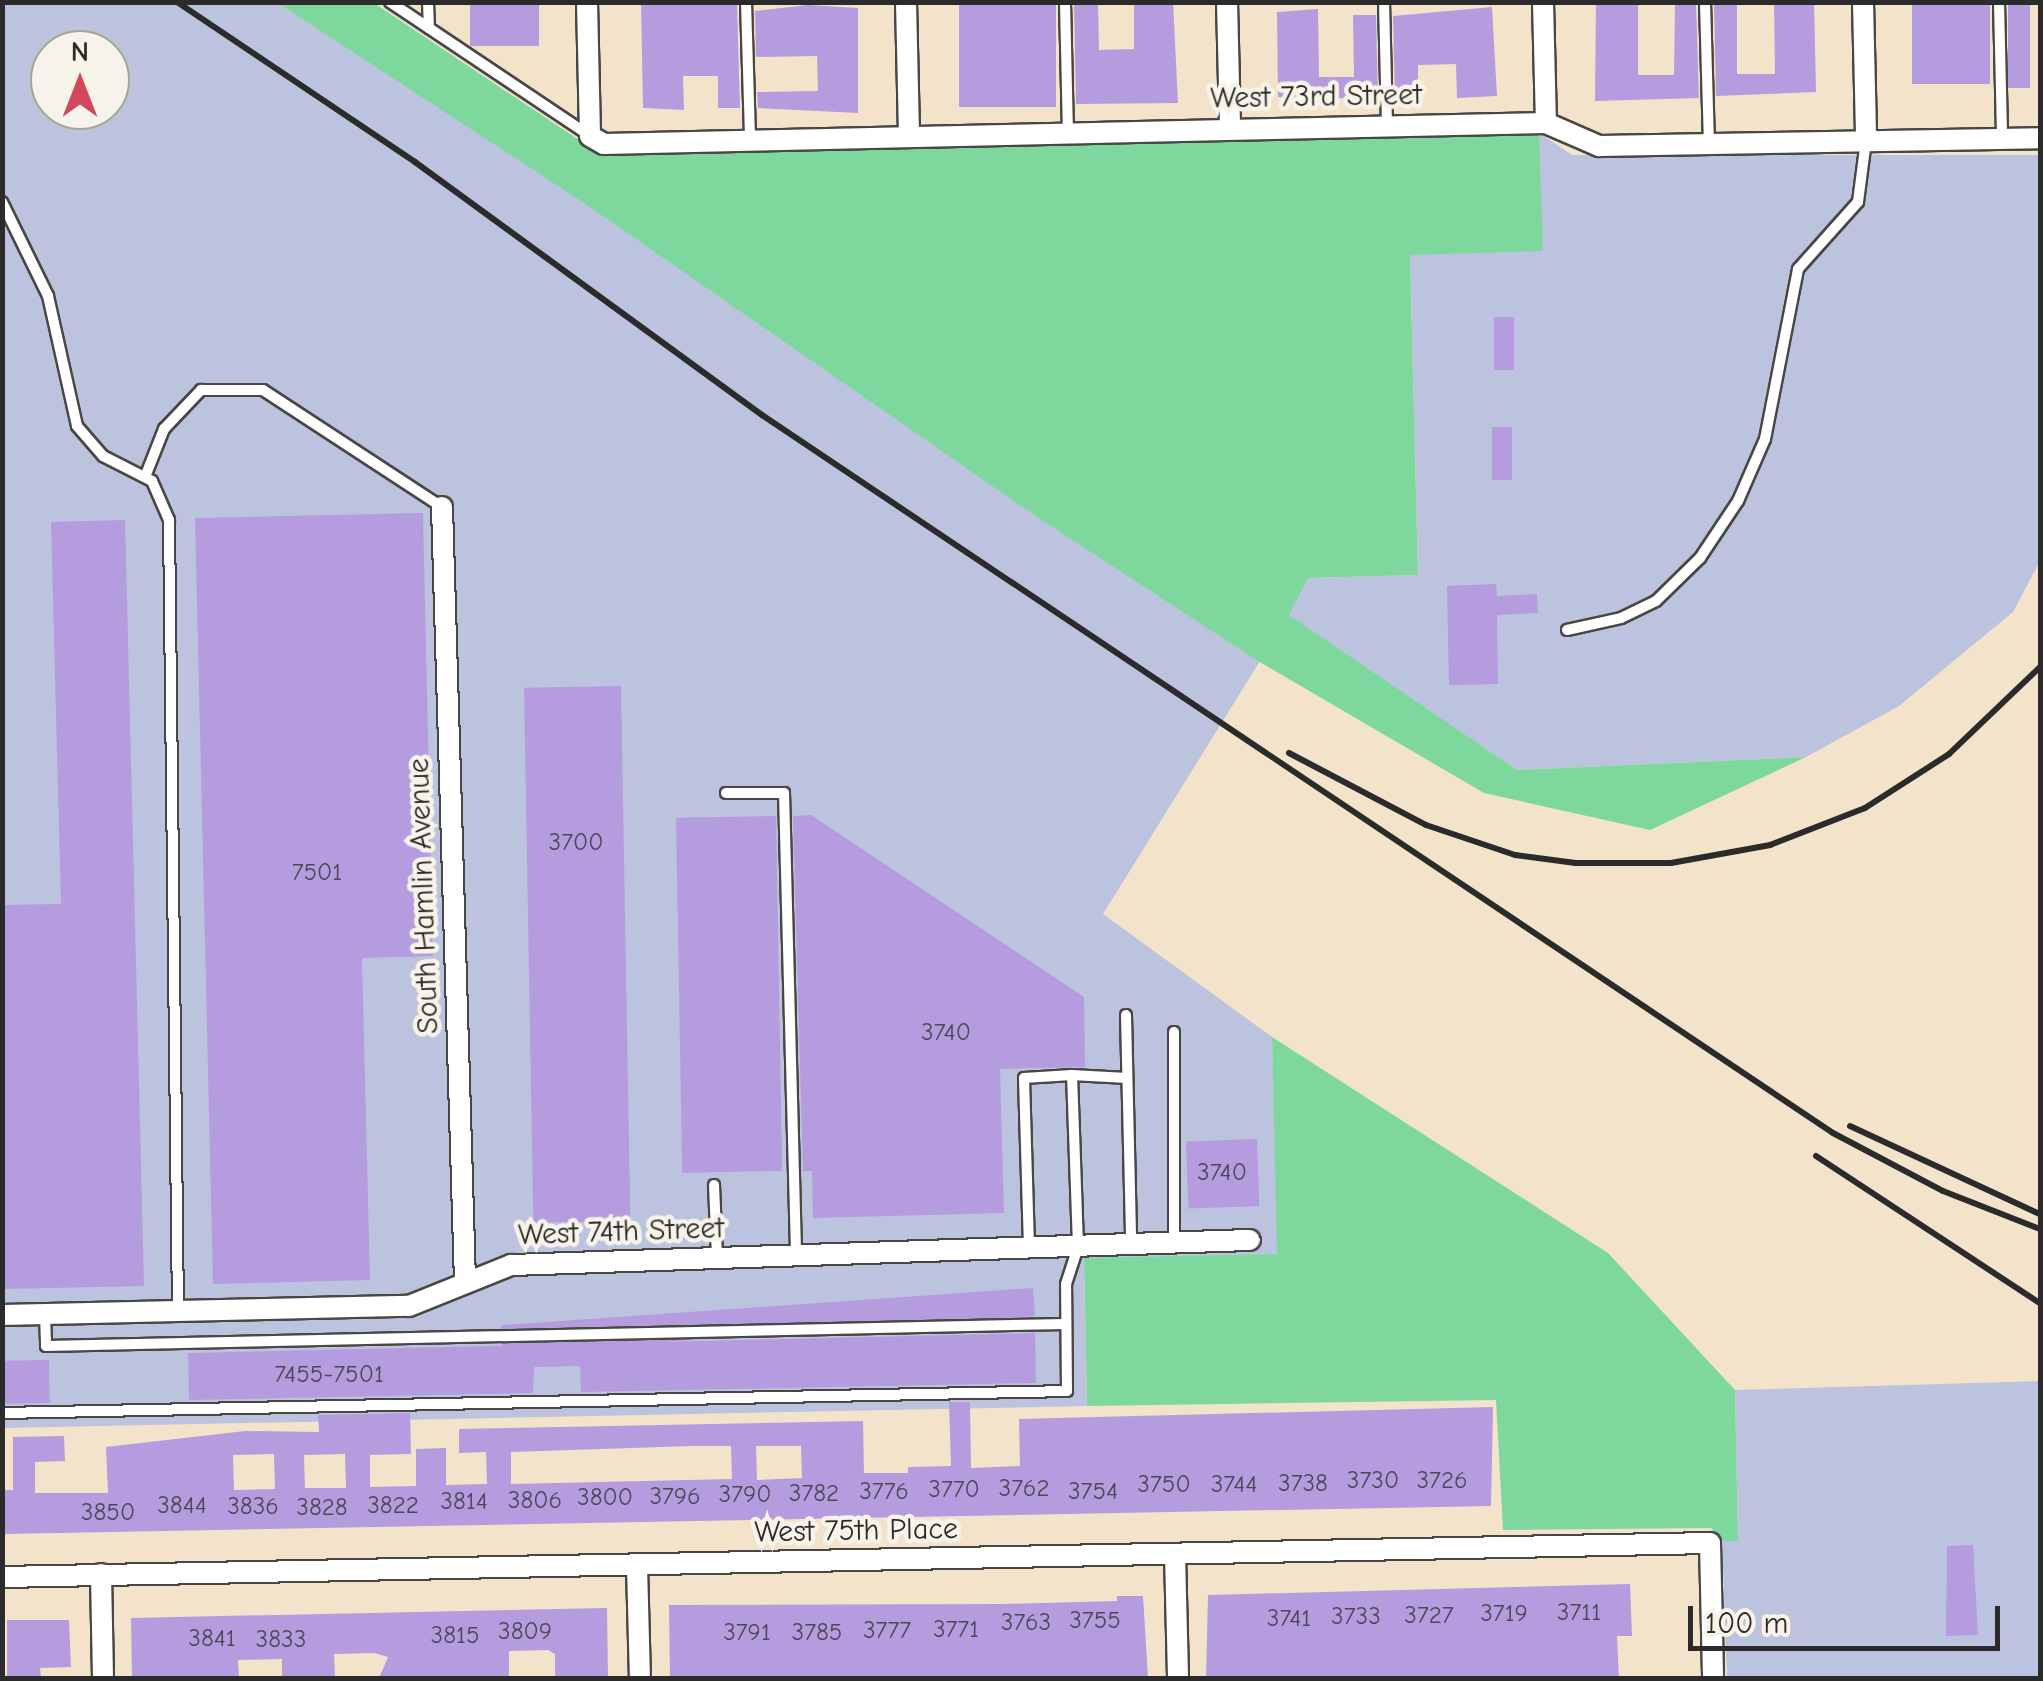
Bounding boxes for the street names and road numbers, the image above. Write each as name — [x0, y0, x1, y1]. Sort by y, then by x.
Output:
street label: West 73rd Street — [1210, 77, 1422, 117]
street label: South Hamlin Avenue — [401, 758, 447, 1034]
street label: West 74th Street — [517, 1210, 725, 1254]
street label: West 75th Place — [754, 1511, 958, 1551]

